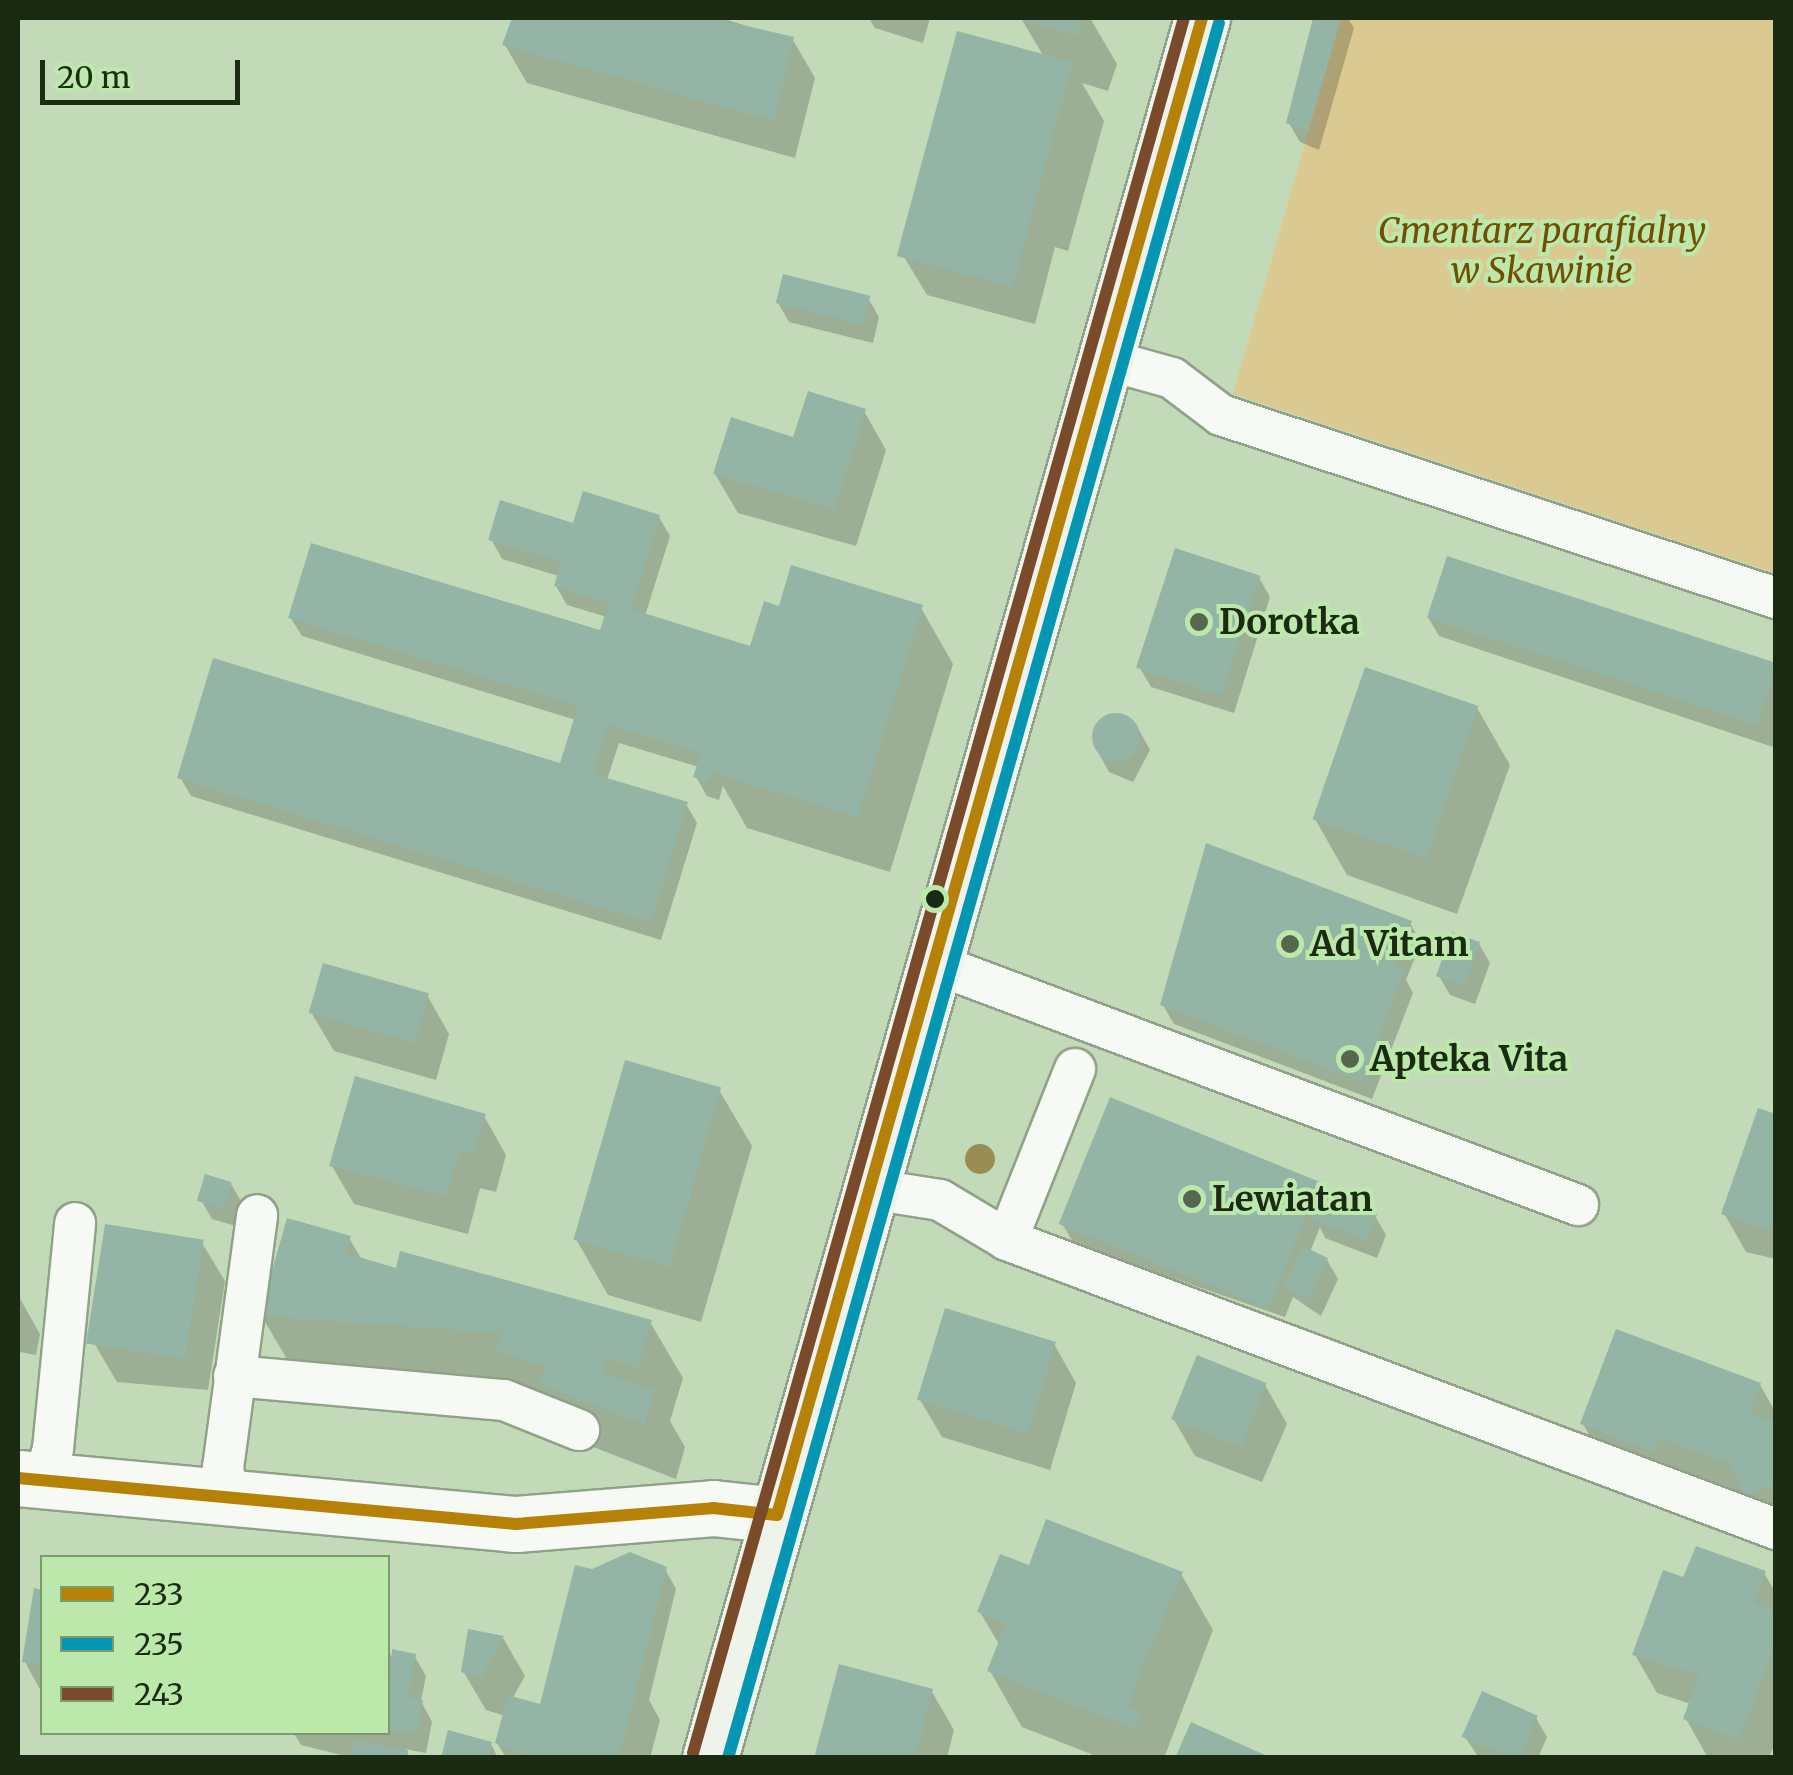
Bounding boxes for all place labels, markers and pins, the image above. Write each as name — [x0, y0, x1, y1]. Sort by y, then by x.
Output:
place label: Dorotka — [1219, 601, 1360, 643]
marker: Dorotka — [1188, 611, 1210, 633]
unlabelled marker — [925, 889, 945, 909]
place label: Ad Vitam — [1310, 923, 1469, 965]
marker: Ad Vitam — [1279, 933, 1301, 955]
place label: Apteka Vita — [1370, 1038, 1568, 1080]
marker: Apteka Vita — [1339, 1048, 1361, 1070]
place label: Lewiatan — [1212, 1178, 1373, 1220]
marker: Lewiatan — [1181, 1188, 1203, 1210]

